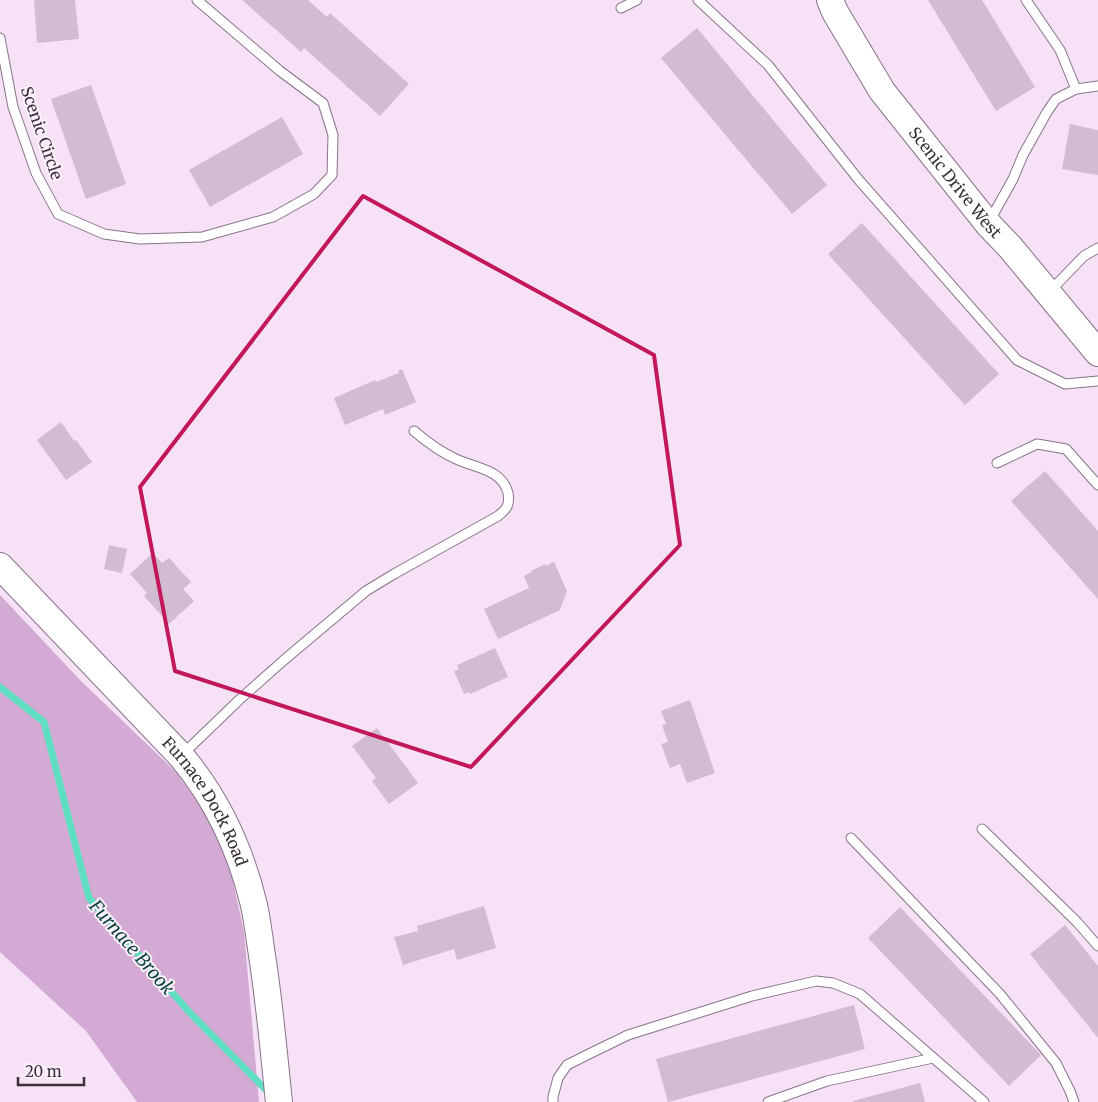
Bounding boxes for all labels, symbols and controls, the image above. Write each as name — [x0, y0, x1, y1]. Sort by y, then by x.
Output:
street label: Scenic Circle — [17, 84, 67, 182]
street label: Scenic Drive West — [905, 123, 1006, 243]
street label: Furnace Dock Road — [158, 733, 252, 869]
water label: Furnace Brook — [84, 894, 180, 999]
scale bar — [18, 1054, 84, 1086]
text: 20 m — [25, 1062, 62, 1081]

